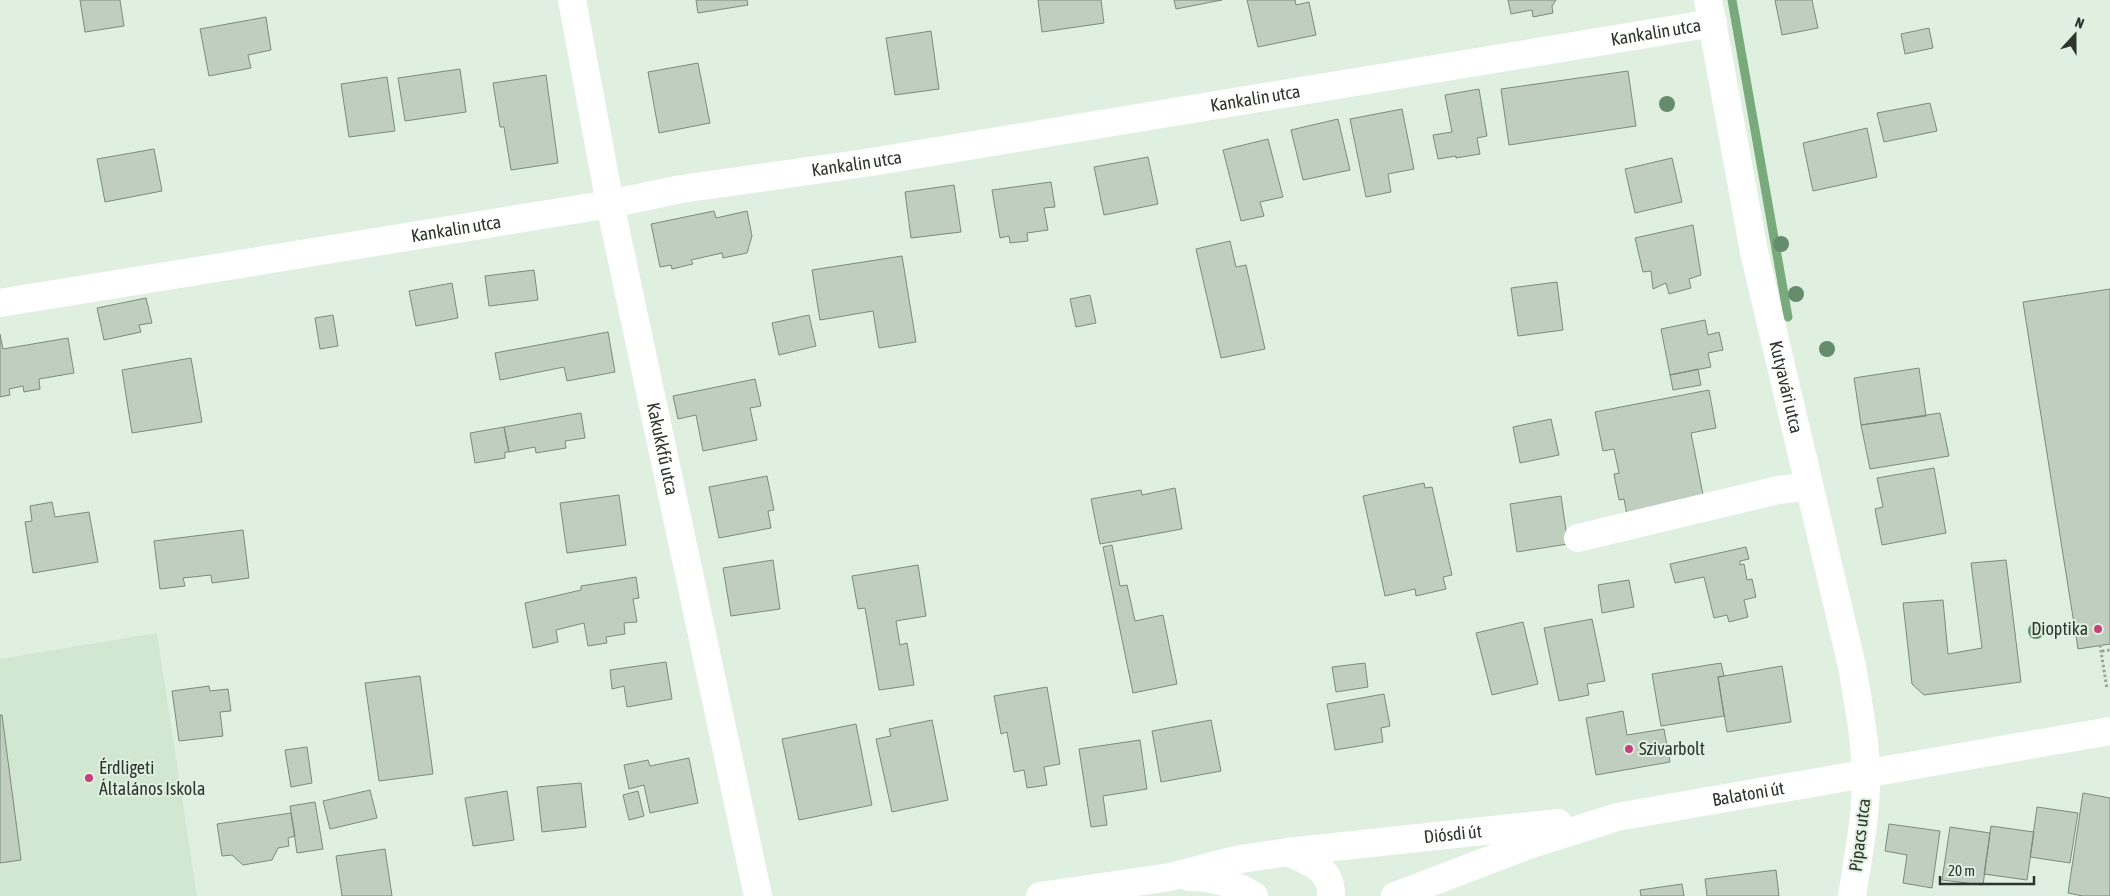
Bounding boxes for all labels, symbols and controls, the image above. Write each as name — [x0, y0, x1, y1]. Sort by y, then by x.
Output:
north arrow — [2050, 10, 2100, 60]
street label: Kankalin utca — [1609, 14, 1702, 50]
text: N — [2073, 14, 2086, 32]
street label: Kankalin utca — [1209, 80, 1302, 116]
street label: Kankalin utca — [810, 146, 903, 180]
street label: Kankalin utca — [409, 211, 502, 246]
street label: Kutyavári utca — [1765, 339, 1808, 435]
street label: Kakukkfű utca — [643, 401, 683, 497]
place label: Dioptika — [2031, 618, 2088, 639]
marker: Dioptika — [2092, 623, 2104, 635]
place label: Szivarbolt — [1639, 738, 1705, 759]
marker: Szivarbolt — [1623, 743, 1635, 755]
place label: Érdligeti Általános Iskola — [99, 757, 205, 799]
marker: Érdligeti Általános Iskola — [83, 772, 95, 784]
street label: Balatoni út — [1711, 777, 1786, 810]
street label: Pipacs utca — [1845, 797, 1874, 873]
street label: Diósdi út — [1423, 820, 1483, 847]
scale bar — [1940, 854, 2034, 886]
text: 20 m — [1948, 862, 1975, 879]

